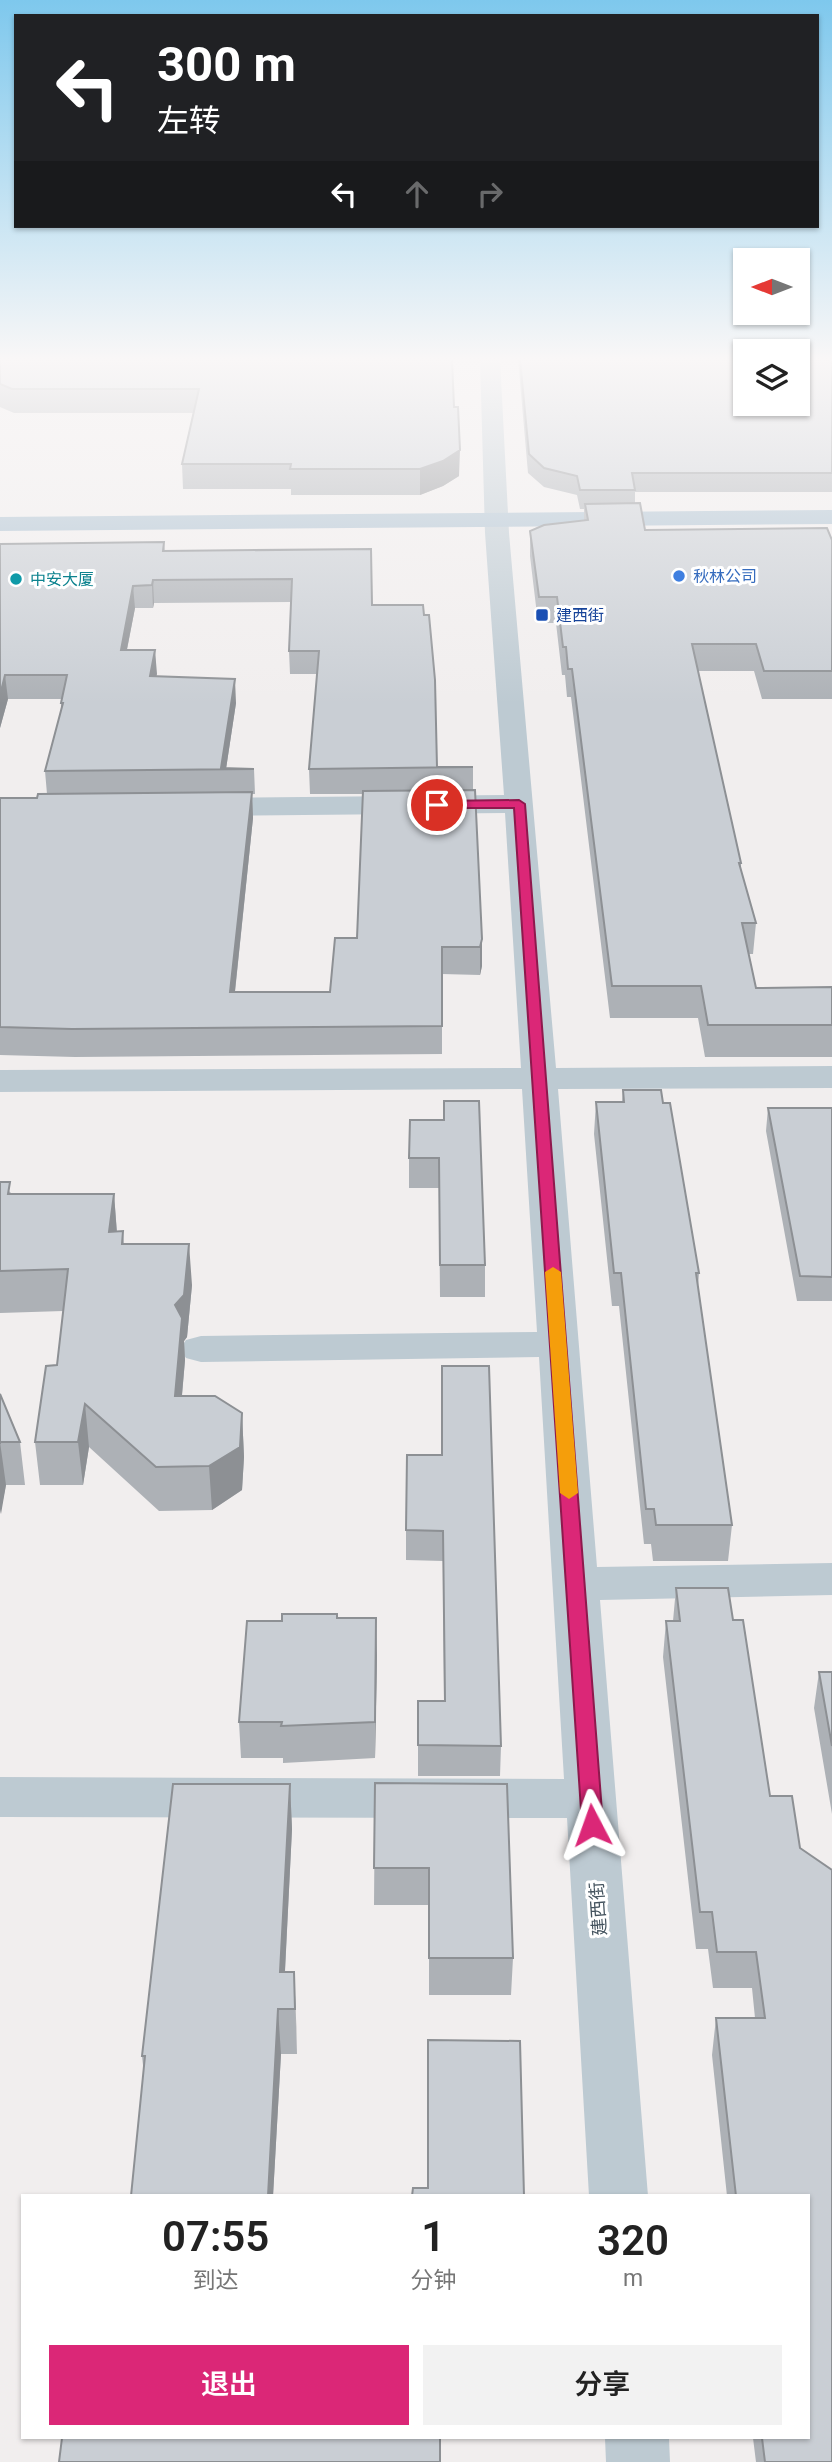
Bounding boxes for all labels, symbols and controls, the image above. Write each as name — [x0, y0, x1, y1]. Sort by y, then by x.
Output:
text: 300 m — [157, 36, 296, 93]
icon: left — [42, 42, 133, 133]
text: 左转 — [157, 102, 221, 140]
icon: left — [325, 175, 363, 213]
icon: ahead — [398, 175, 436, 213]
icon: right — [471, 175, 509, 213]
north arrow — [733, 248, 810, 326]
map controls — [733, 248, 810, 416]
button: layers — [733, 339, 810, 416]
place label: 秋林公司 — [693, 567, 757, 586]
marker: 秋林公司 — [671, 568, 687, 584]
place label: 中安大厦 — [30, 570, 94, 589]
marker: 中安大厦 — [8, 571, 24, 587]
place label: 建西街 — [556, 606, 604, 625]
marker: 建西街 — [534, 607, 550, 623]
pin — [407, 775, 467, 835]
icon: arrive — [418, 786, 456, 824]
position arrow — [555, 1788, 629, 1862]
street label: 建西街 — [586, 1881, 610, 1937]
text: 07:55 — [162, 2212, 269, 2261]
text: 1 — [421, 2212, 445, 2261]
text: 320 — [597, 2216, 669, 2265]
text: m — [623, 2265, 643, 2292]
text: 到达 — [193, 2267, 239, 2294]
text: 分钟 — [410, 2267, 456, 2294]
button: 退出 — [49, 2345, 409, 2425]
button: 分享 — [423, 2345, 782, 2425]

